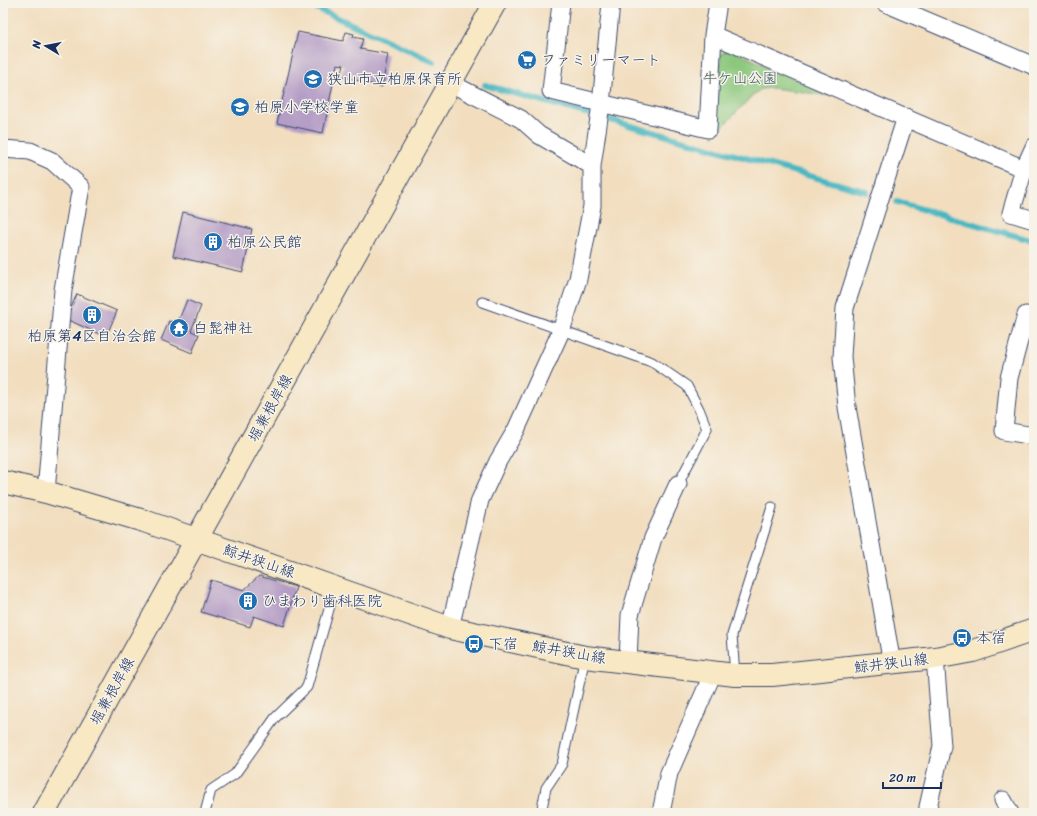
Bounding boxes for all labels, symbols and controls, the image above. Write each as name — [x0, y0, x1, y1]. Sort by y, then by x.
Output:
north arrow — [26, 26, 66, 66]
text: N — [26, 39, 47, 51]
place label: ファミリーマート — [541, 47, 661, 73]
supermarket icon: ファミリーマート — [516, 49, 538, 71]
park label: 牛ケ山公園 — [702, 65, 778, 91]
place label: 狭山市立柏原保育所 — [327, 66, 462, 92]
school or university icon: 狭山市立柏原保育所 — [302, 68, 324, 90]
place label: 柏原小学校学童 — [254, 94, 359, 120]
school or university icon: 柏原小学校学童 — [229, 96, 251, 118]
place label: 柏原公民館 — [227, 229, 302, 255]
building icon: 柏原公民館 — [202, 231, 224, 253]
building icon: 柏原第4区自治会館 — [81, 304, 103, 326]
place label: 白髭神社 — [193, 315, 253, 341]
temple icon: 白髭神社 — [168, 317, 190, 339]
place label: 柏原第4区自治会館 — [27, 323, 157, 349]
street label: 堀兼根岸線 — [240, 369, 300, 447]
street label: 鯨井狭山線 — [219, 536, 299, 586]
place label: ひまわり歯科医院 — [262, 588, 382, 614]
building icon: ひまわり歯科医院 — [237, 590, 259, 612]
place label: 本宿 — [976, 625, 1006, 651]
bus stop icon: 本宿 — [951, 627, 973, 649]
place label: 下宿 — [488, 631, 518, 657]
bus stop icon: 下宿 — [463, 633, 485, 655]
street label: 鯨井狭山線 — [530, 633, 608, 671]
street label: 鯨井狭山線 — [852, 646, 930, 680]
street label: 堀兼根岸線 — [82, 652, 142, 730]
scale bar — [883, 764, 941, 790]
text: 20 m — [889, 767, 916, 789]

